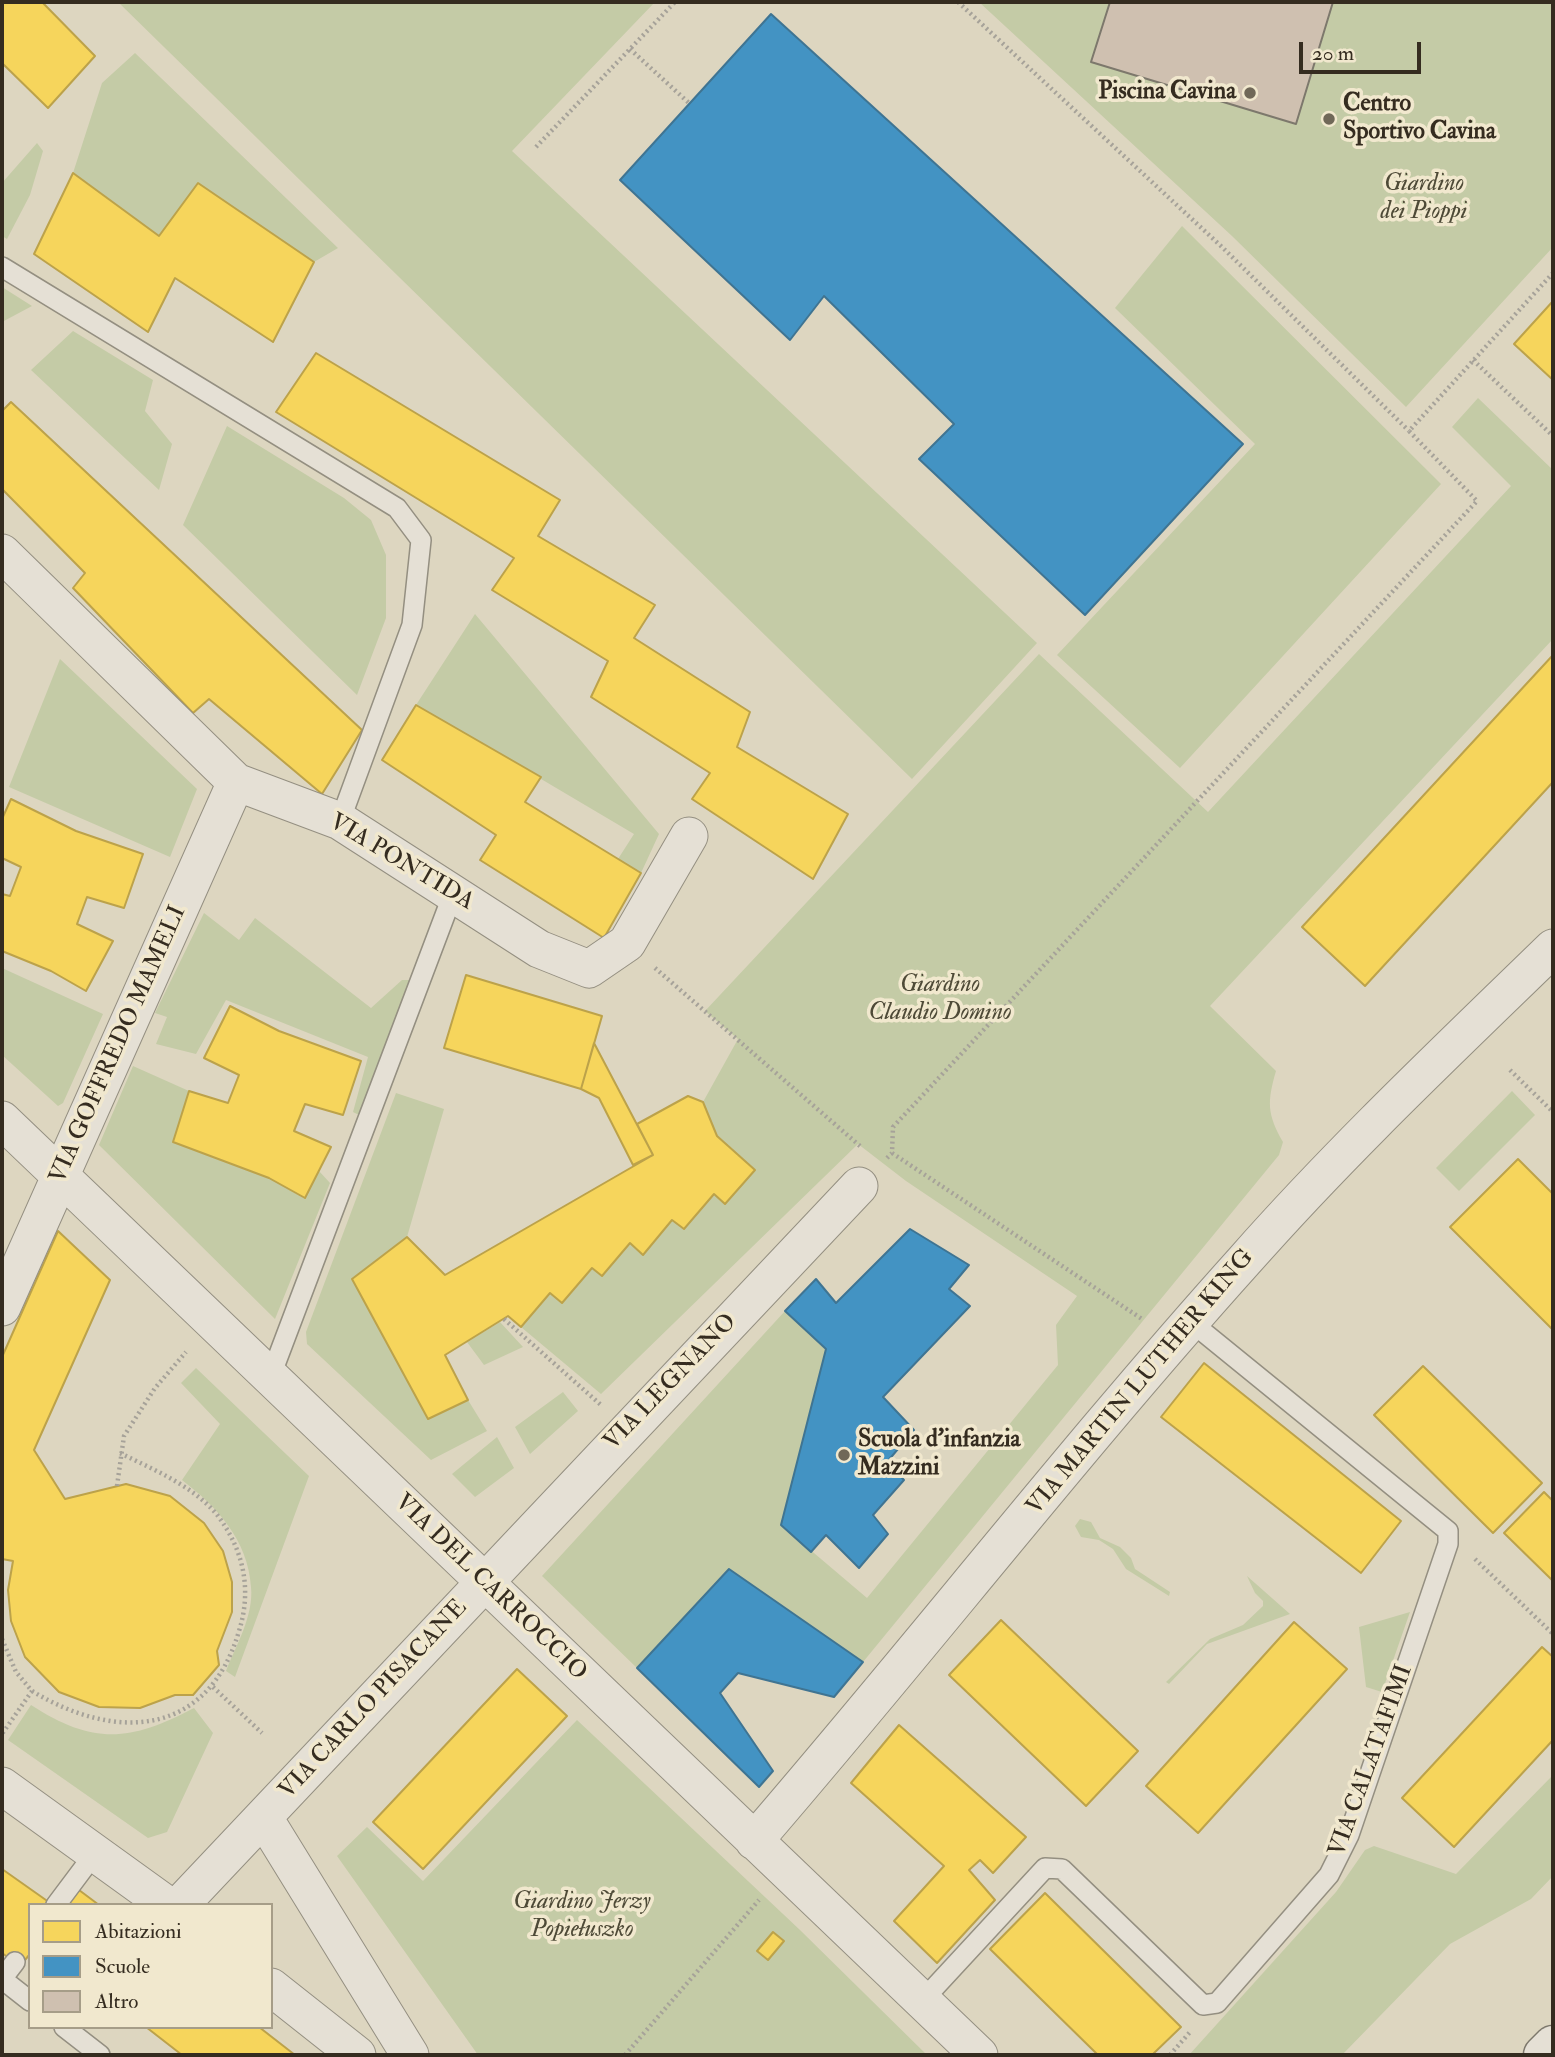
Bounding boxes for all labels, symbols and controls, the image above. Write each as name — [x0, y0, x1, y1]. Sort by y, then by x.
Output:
scale bar — [1303, 28, 1426, 72]
text: 20 m — [1312, 40, 1354, 67]
place label: Piscina Cavina — [1098, 79, 1236, 107]
marker: Piscina Cavina — [1242, 85, 1258, 101]
place label: Centro Sportivo Cavina — [1343, 91, 1496, 147]
marker: Centro Sportivo Cavina — [1321, 111, 1337, 127]
park label: Giardino dei Pioppi — [1381, 171, 1467, 227]
street label: VIA PONTIDA — [323, 809, 479, 917]
street label: VIA GOFFREDO MAMELI — [45, 902, 193, 1188]
park label: Giardino Claudio Domino — [868, 972, 1012, 1028]
street label: VIA MARTIN LUTHER KING — [1021, 1244, 1261, 1522]
street label: VIA LEGNANO — [599, 1309, 743, 1457]
place label: Scuola d'infanzia Mazzini — [858, 1427, 1020, 1483]
marker: Scuola d'infanzia Mazzini — [836, 1447, 852, 1463]
street label: VIA DEL CARROCCIO — [388, 1489, 592, 1687]
street label: VIA CARLO PISACANE — [274, 1594, 474, 1806]
street label: VIA CALATAFIMI — [1324, 1661, 1420, 1861]
park label: Giardino Jerzy Popiełuszko — [513, 1889, 651, 1945]
legend — [28, 1903, 273, 2029]
text: Abitazioni — [95, 1918, 182, 1945]
text: Scuole — [95, 1953, 150, 1980]
text: Altro — [95, 1988, 138, 2015]

